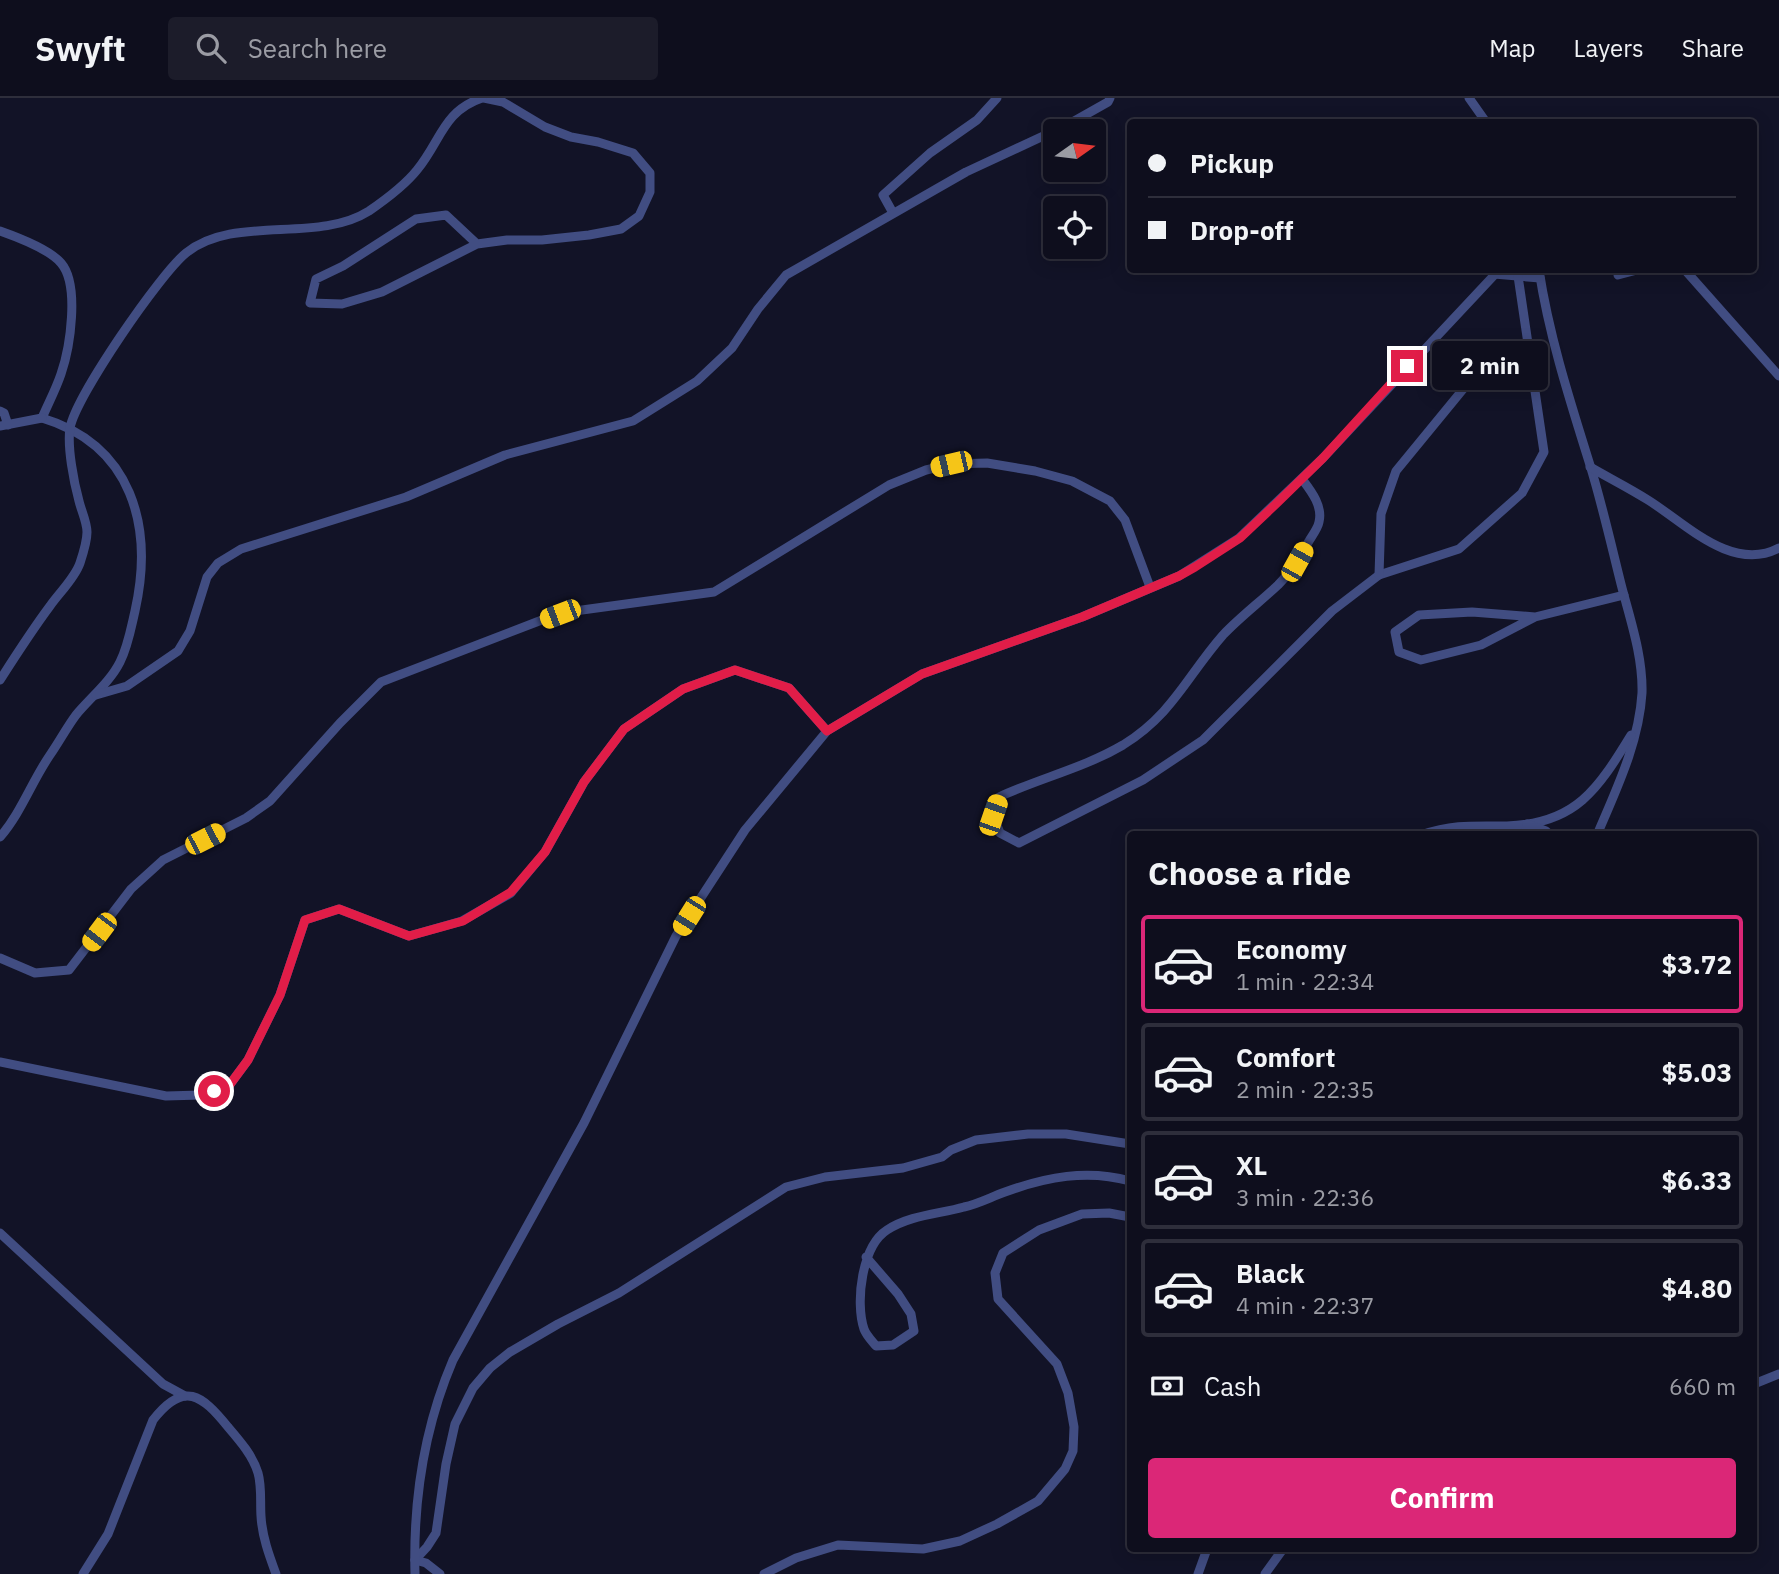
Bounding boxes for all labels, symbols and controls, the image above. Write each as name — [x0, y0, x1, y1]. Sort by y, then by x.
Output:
search box — [168, 17, 658, 80]
text: Swyft — [35, 27, 126, 70]
icon: search — [192, 29, 230, 67]
text: Search here — [248, 31, 387, 65]
text: Map — [1489, 32, 1536, 64]
text: Layers — [1574, 32, 1644, 64]
text: Share — [1682, 32, 1744, 64]
north arrow — [1043, 119, 1106, 182]
map controls — [1043, 119, 1106, 259]
text: Pickup — [1190, 146, 1274, 180]
button: locate — [1043, 196, 1106, 259]
text: Drop-off — [1190, 213, 1293, 247]
callout: 2 min — [1432, 342, 1547, 390]
route end — [1391, 350, 1423, 382]
text: 2 min — [1460, 350, 1520, 380]
car — [929, 449, 974, 479]
car — [1278, 539, 1317, 585]
car — [537, 597, 584, 631]
car — [977, 792, 1010, 838]
car — [182, 820, 229, 858]
text: Choose a ride — [1148, 852, 1351, 894]
car — [669, 893, 710, 939]
car — [78, 909, 121, 955]
text: Economy — [1236, 932, 1347, 966]
icon: car — [1152, 933, 1215, 996]
text: $3.72 — [1662, 947, 1732, 981]
text: 1 min · 22:34 — [1236, 966, 1374, 996]
text: Comfort — [1236, 1040, 1335, 1074]
icon: car — [1152, 1041, 1215, 1104]
text: $5.03 — [1662, 1055, 1732, 1089]
text: 2 min · 22:35 — [1236, 1074, 1374, 1104]
route start — [198, 1075, 230, 1107]
text: XL — [1236, 1148, 1267, 1182]
icon: car — [1152, 1149, 1215, 1212]
text: $6.33 — [1662, 1163, 1732, 1197]
text: 3 min · 22:36 — [1236, 1182, 1374, 1212]
text: Black — [1236, 1256, 1304, 1290]
icon: car — [1152, 1257, 1215, 1320]
text: $4.80 — [1662, 1271, 1732, 1305]
text: 4 min · 22:37 — [1236, 1290, 1374, 1320]
icon: cash — [1148, 1367, 1186, 1405]
text: Cash — [1204, 1369, 1261, 1403]
text: 660 m — [1669, 1371, 1736, 1401]
button: Confirm — [1148, 1458, 1736, 1538]

